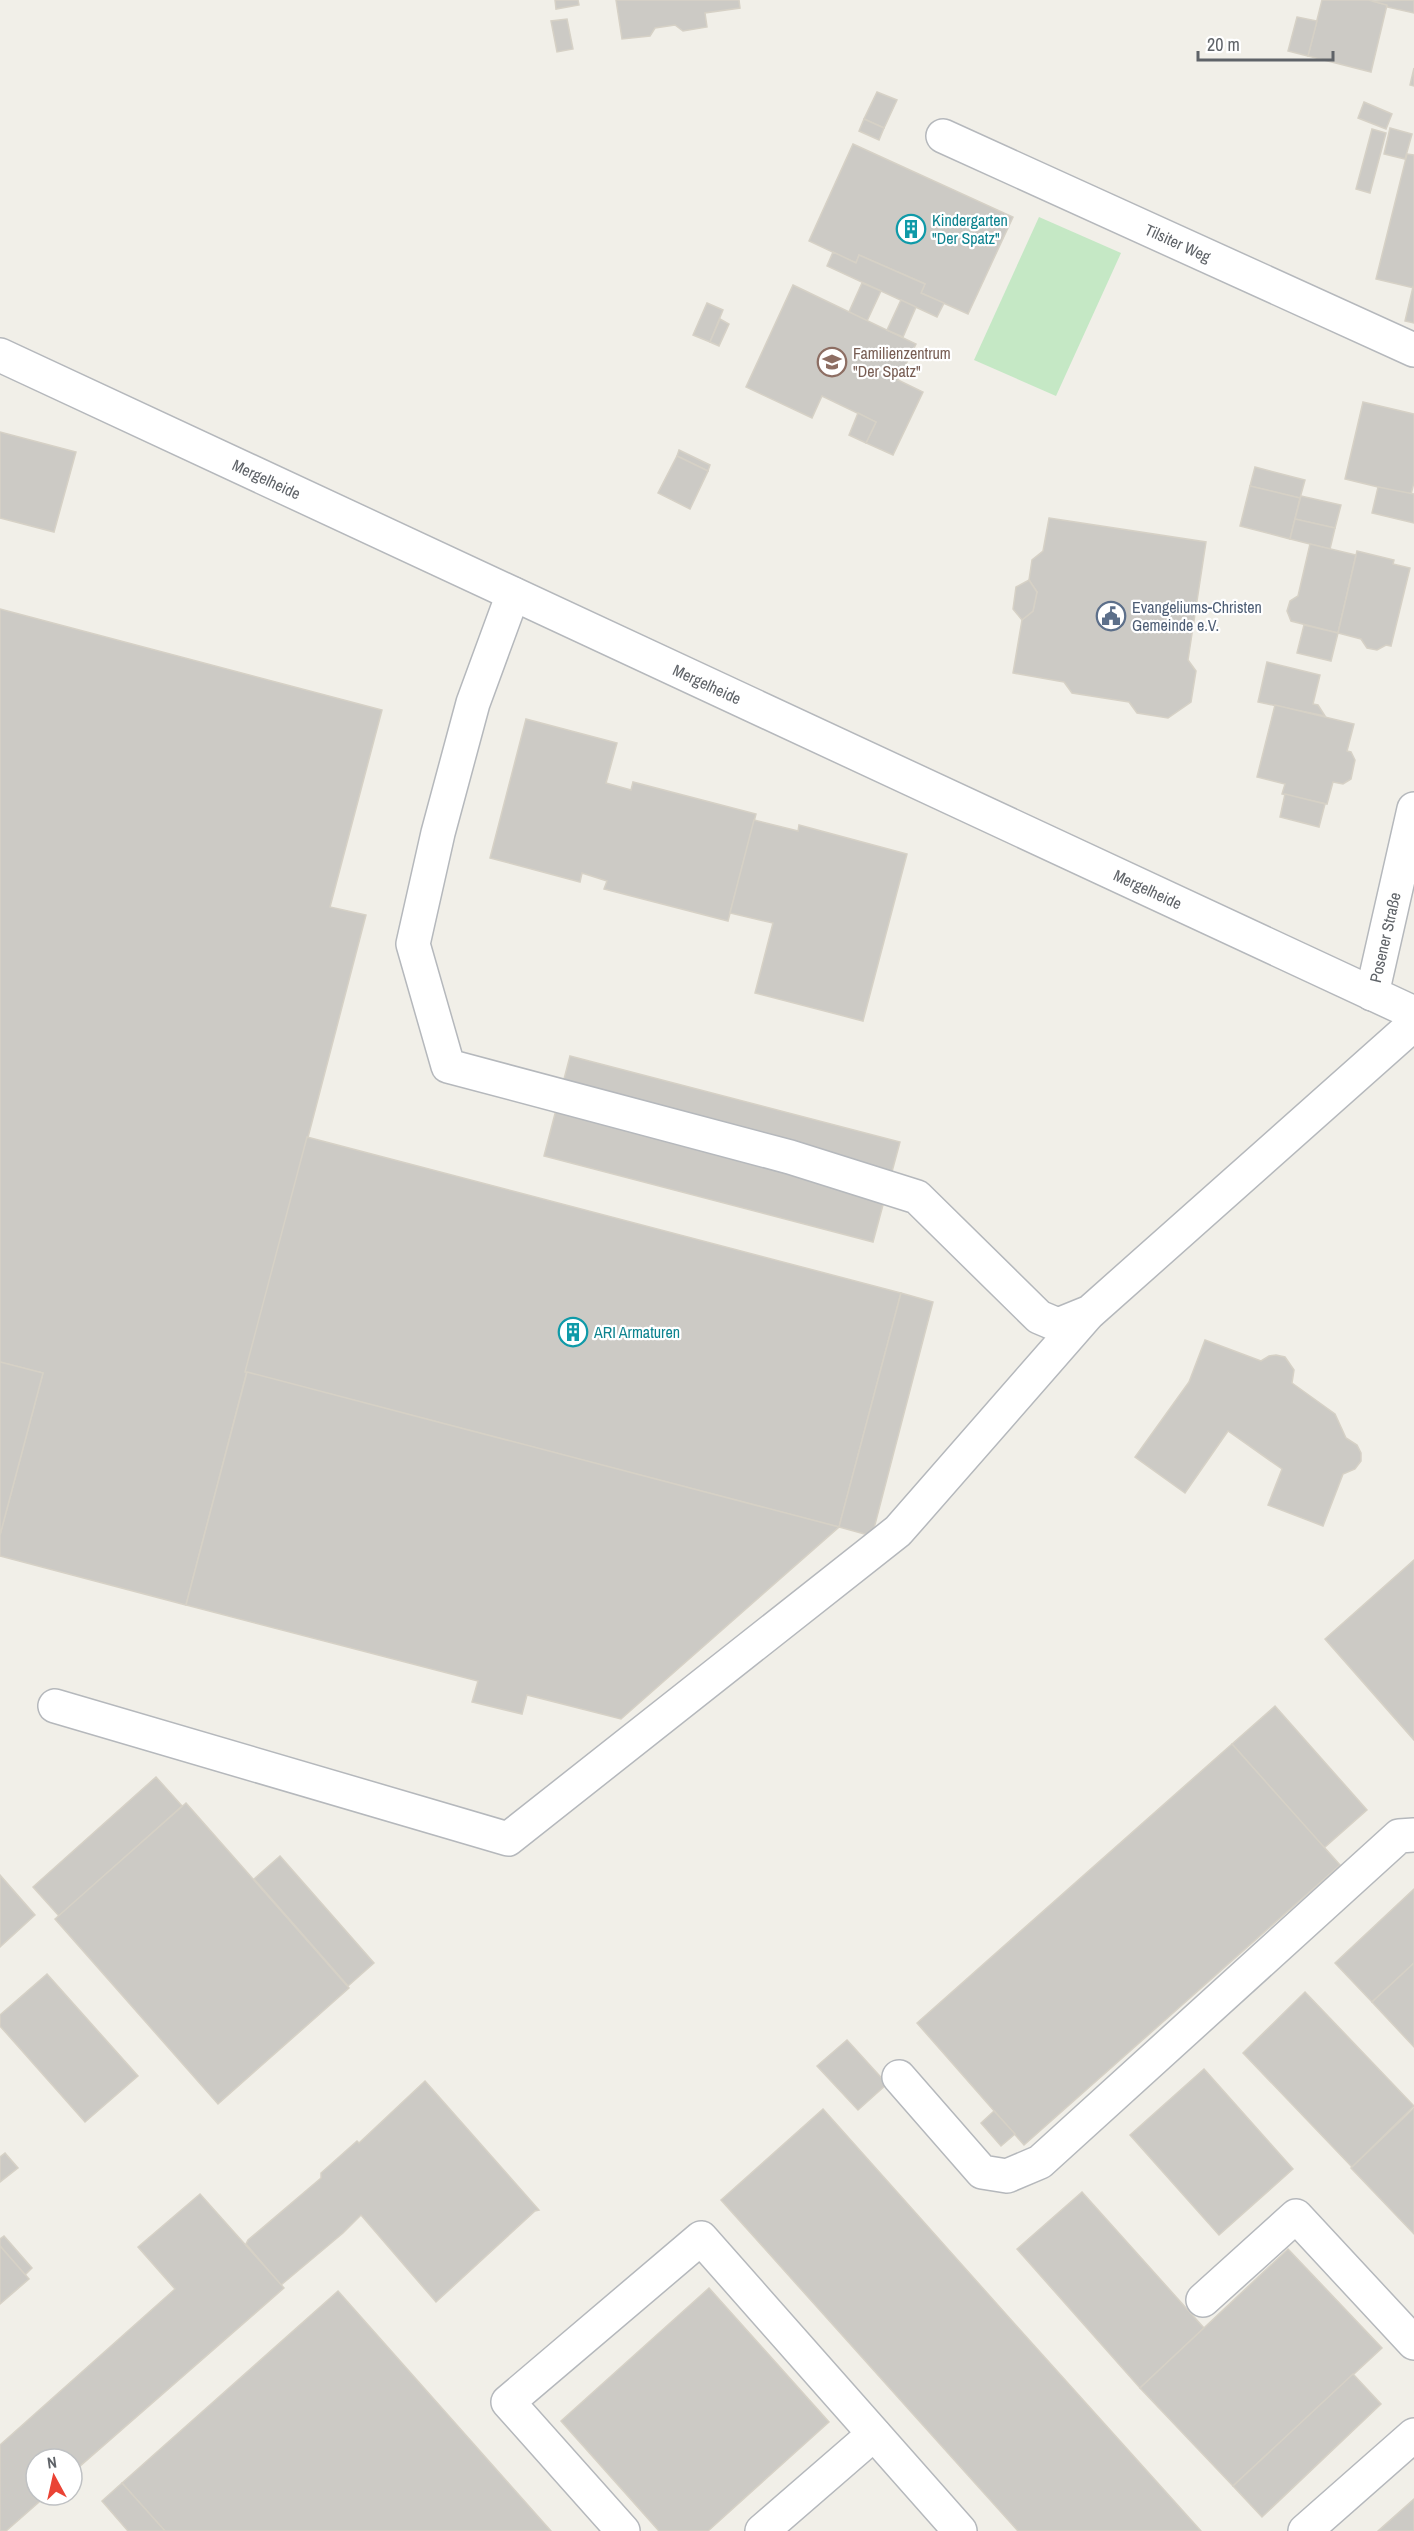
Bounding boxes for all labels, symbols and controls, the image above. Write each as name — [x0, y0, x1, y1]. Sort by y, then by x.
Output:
scale bar — [1198, 24, 1333, 62]
text: 20 m — [1207, 32, 1240, 57]
place label: Kindergarten "Der Spatz" — [932, 209, 1008, 249]
building icon: Kindergarten "Der Spatz" — [895, 213, 927, 245]
street label: Tilsiter Weg — [1141, 218, 1215, 268]
place label: Familienzentrum "Der Spatz" — [853, 342, 951, 382]
school or university icon: Familienzentrum "Der Spatz" — [816, 346, 848, 378]
street label: Mergelheide — [229, 454, 304, 504]
place label: Evangeliums-Christen Gemeinde e.V. — [1132, 596, 1262, 636]
public building icon: Evangeliums-Christen Gemeinde e.V. — [1095, 600, 1127, 632]
street label: Mergelheide — [669, 659, 745, 709]
street label: Mergelheide — [1110, 864, 1186, 914]
street label: Posener Straße — [1364, 890, 1406, 985]
building icon: ARI Armaturen — [557, 1316, 589, 1348]
place label: ARI Armaturen — [593, 1321, 680, 1343]
north arrow — [24, 2447, 84, 2507]
text: N — [46, 2451, 58, 2474]

